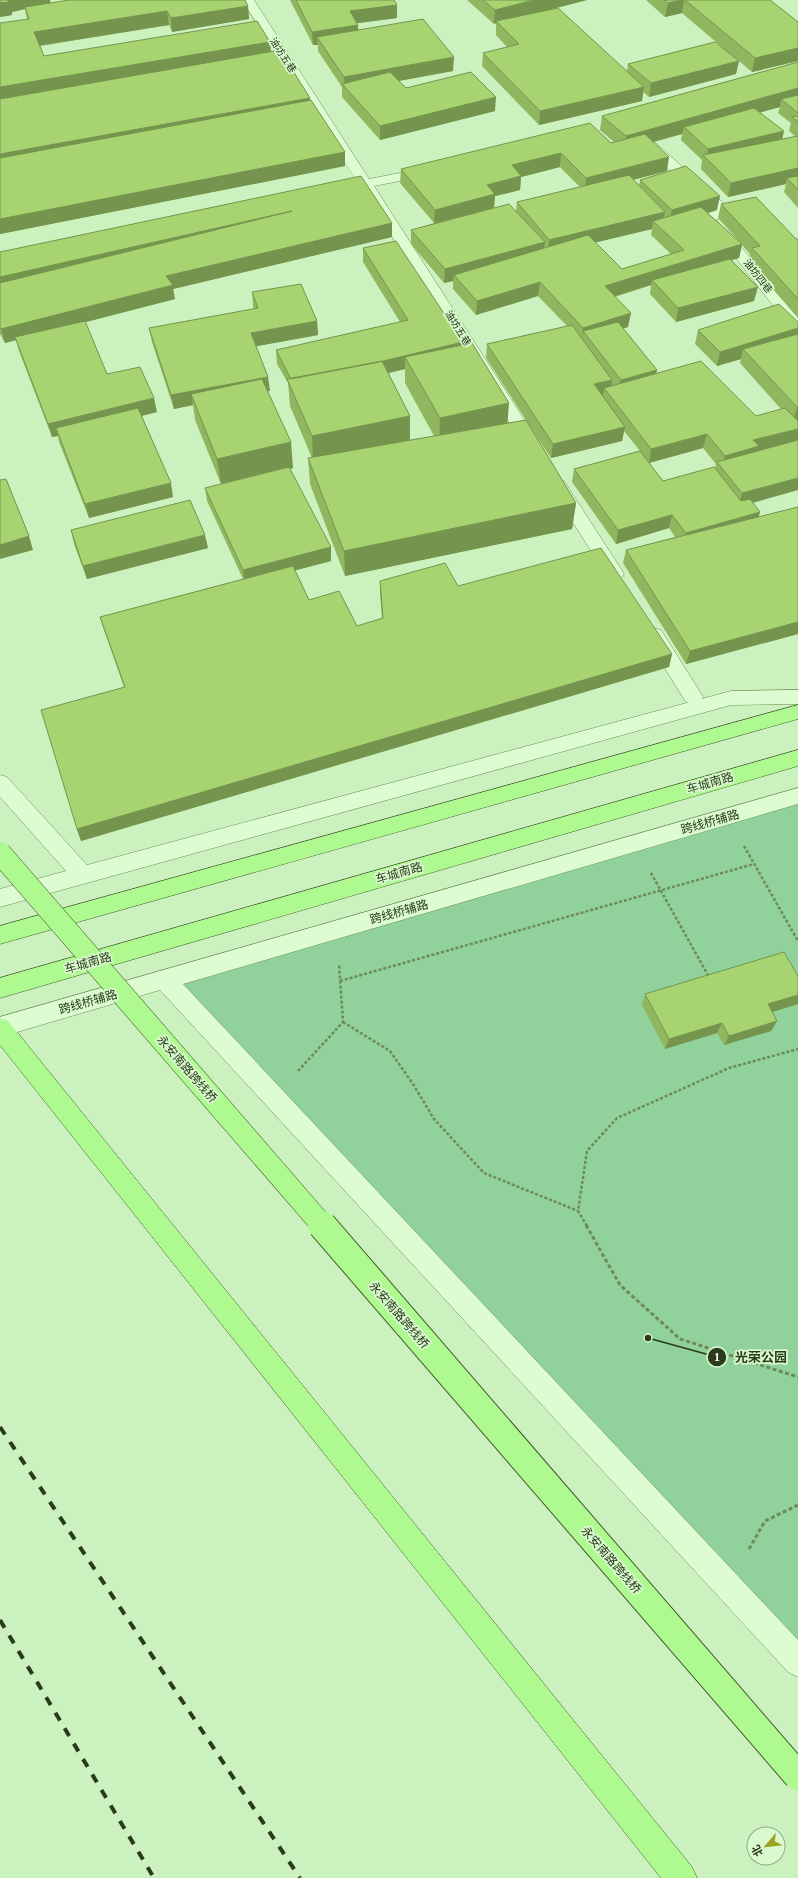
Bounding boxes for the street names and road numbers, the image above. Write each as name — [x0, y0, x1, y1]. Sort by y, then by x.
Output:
street label: 油坊五巷 — [267, 35, 299, 75]
street label: 油坊四巷 — [741, 257, 775, 295]
street label: 油坊五巷 — [443, 308, 473, 348]
street label: 车城南路 — [685, 770, 735, 796]
street label: 跨线桥辅路 — [679, 807, 741, 837]
street label: 车城南路 — [374, 860, 424, 886]
street label: 跨线桥辅路 — [368, 897, 430, 927]
street label: 车城南路 — [63, 950, 113, 976]
street label: 跨线桥辅路 — [57, 987, 119, 1017]
street label: 永安南路跨线桥 — [154, 1033, 220, 1105]
street label: 永安南路跨线桥 — [366, 1279, 432, 1351]
street label: 永安南路跨线桥 — [578, 1524, 644, 1596]

